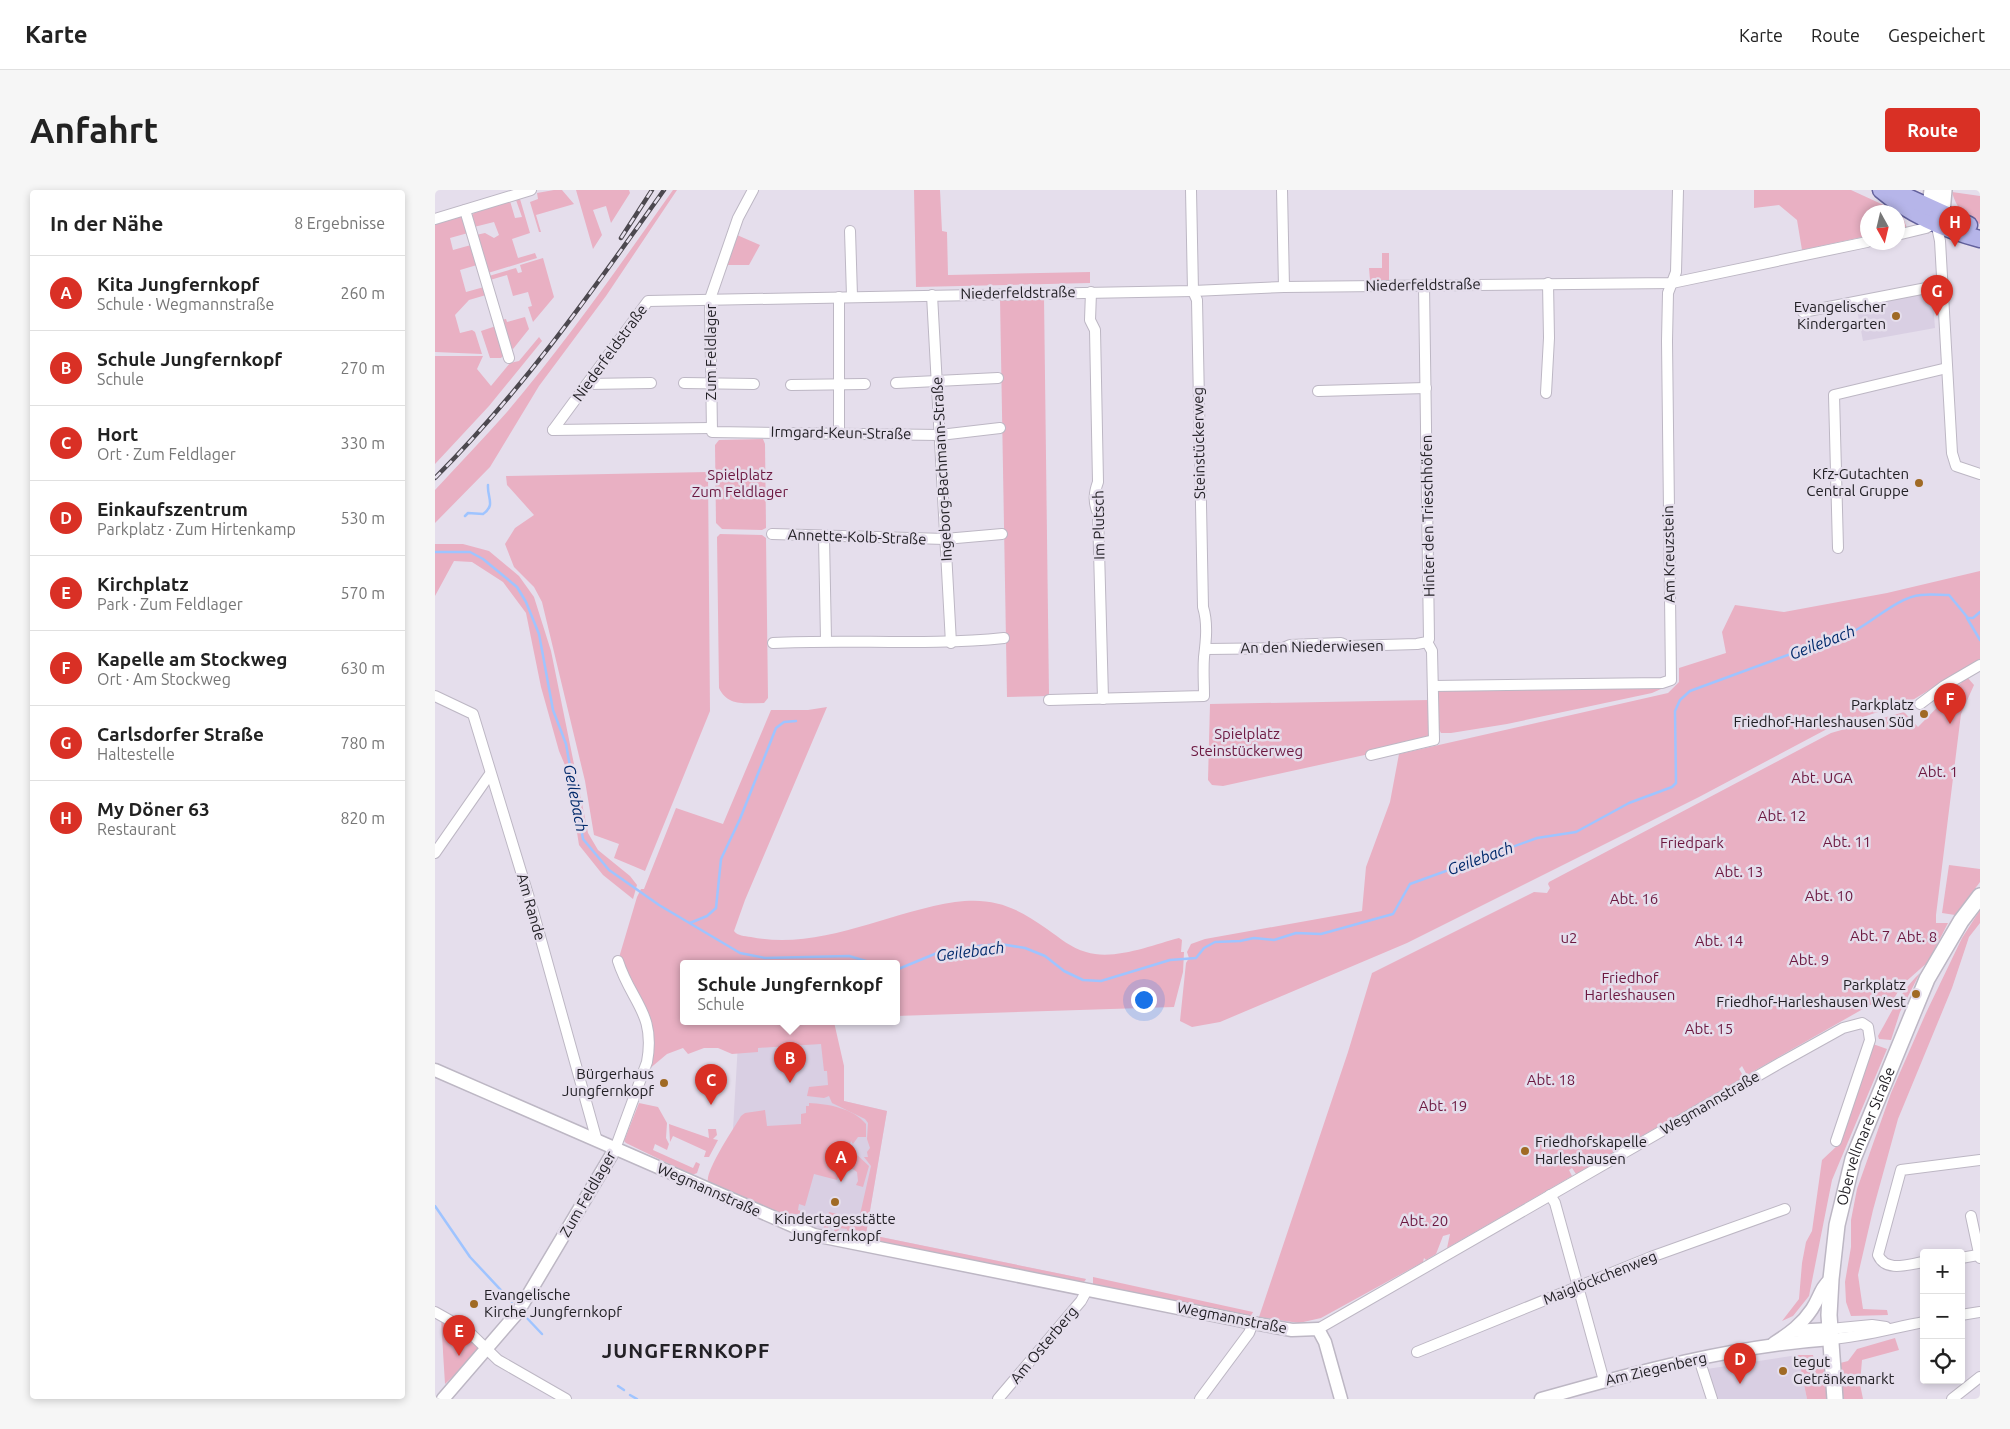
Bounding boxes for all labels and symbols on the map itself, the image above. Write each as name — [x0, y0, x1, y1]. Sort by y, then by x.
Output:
north arrow — [1860, 205, 1905, 250]
pin: H — [1939, 206, 1971, 247]
street label: Niederfeldstraße — [1365, 275, 1481, 294]
pin: G — [1921, 275, 1953, 316]
street label: Niederfeldstraße — [960, 283, 1076, 302]
place label: Evangelischer Kindergarten — [1794, 298, 1886, 332]
street label: Niederfeldstraße — [569, 301, 650, 404]
street label: Zum Feldlager — [702, 303, 719, 400]
marker: Evangelischer Kindergarten — [1890, 310, 1902, 322]
street label: Ingeborg-Bachmann-Straße — [928, 376, 955, 562]
street label: Steinstückerweg — [1189, 387, 1208, 499]
street label: Irmgard-Keun-Straße — [771, 423, 912, 442]
street label: Hinter den Trieschhöfen — [1418, 435, 1437, 597]
place label: Kfz-Gutachten Central Gruppe — [1806, 465, 1909, 499]
park label: Spielplatz Zum Feldlager — [692, 466, 789, 500]
marker: Kfz-Gutachten Central Gruppe — [1913, 477, 1925, 489]
street label: Im Plutsch — [1089, 490, 1108, 560]
street label: Am Kreuzstein — [1659, 505, 1678, 603]
street label: Annette-Kolb-Straße — [787, 526, 927, 547]
water label: Geilebach — [1787, 621, 1857, 663]
street label: An den Niederwiesen — [1240, 637, 1384, 656]
pin: F — [1934, 683, 1966, 724]
place label: Parkplatz Friedhof-Harleshausen Süd — [1734, 696, 1914, 730]
marker: Parkplatz Friedhof-Harleshausen Süd — [1918, 708, 1930, 720]
park label: Spielplatz Steinstückerweg — [1191, 725, 1303, 759]
water label: Geilebach — [561, 763, 591, 833]
park label: Abt. 1 — [1918, 763, 1958, 780]
park label: Abt. UGA — [1791, 769, 1853, 786]
park label: Abt. 12 — [1758, 807, 1806, 824]
park label: Abt. 11 — [1823, 833, 1871, 850]
park label: Friedpark — [1660, 834, 1724, 851]
water label: Geilebach — [1445, 838, 1515, 878]
park label: Abt. 13 — [1715, 863, 1763, 880]
street label: Am Rande — [514, 871, 549, 942]
park label: Abt. 10 — [1805, 887, 1853, 904]
park label: Abt. 16 — [1610, 890, 1658, 907]
park label: Abt. 7 — [1850, 927, 1890, 944]
park label: Abt. 8 — [1897, 928, 1937, 945]
park label: u2 — [1560, 929, 1578, 946]
park label: Abt. 14 — [1695, 932, 1743, 949]
water label: Geilebach — [935, 938, 1005, 964]
park label: Abt. 9 — [1789, 951, 1829, 968]
park label: Friedhof Harleshausen — [1585, 969, 1675, 1003]
place label: Parkplatz Friedhof-Harleshausen West — [1716, 976, 1906, 1010]
your location — [1131, 987, 1157, 1013]
marker: Parkplatz Friedhof-Harleshausen West — [1910, 988, 1922, 1000]
park label: Abt. 15 — [1685, 1020, 1733, 1037]
pin: B — [774, 1042, 806, 1083]
pin: C — [695, 1064, 727, 1105]
street label: Obervellmarer Straße — [1833, 1064, 1898, 1207]
place label: Bürgerhaus Jungfernkopf — [562, 1065, 654, 1099]
street label: Wegmannstraße — [1657, 1067, 1762, 1138]
park label: Abt. 18 — [1527, 1071, 1575, 1088]
marker: Bürgerhaus Jungfernkopf — [658, 1077, 670, 1089]
park label: Abt. 19 — [1419, 1097, 1467, 1114]
place label: Friedhofskapelle Harleshausen — [1535, 1133, 1647, 1167]
pin: A — [825, 1141, 857, 1182]
marker: Friedhofskapelle Harleshausen — [1519, 1145, 1531, 1157]
street label: Zum Feldlager — [556, 1147, 619, 1240]
street label: Wegmannstraße — [655, 1159, 764, 1220]
marker: Kindertagesstätte Jungfernkopf — [829, 1196, 841, 1208]
place label: Kindertagesstätte Jungfernkopf — [774, 1210, 896, 1244]
park label: Abt. 20 — [1400, 1212, 1448, 1229]
street label: Maiglöckchenweg — [1541, 1247, 1659, 1308]
place label: Evangelische Kirche Jungfernkopf — [484, 1286, 622, 1320]
marker: Evangelische Kirche Jungfernkopf — [468, 1298, 480, 1310]
street label: Wegmannstraße — [1176, 1299, 1288, 1336]
street label: Am Osterberg — [1006, 1303, 1081, 1387]
pin: E — [443, 1315, 475, 1356]
district label: JUNGFERNKOPF — [602, 1339, 770, 1362]
pin: D — [1724, 1343, 1756, 1384]
street label: Am Ziegenberg — [1604, 1349, 1708, 1388]
place label: tegut Getränkemarkt — [1793, 1353, 1895, 1387]
marker: tegut Getränkemarkt — [1777, 1365, 1789, 1377]

